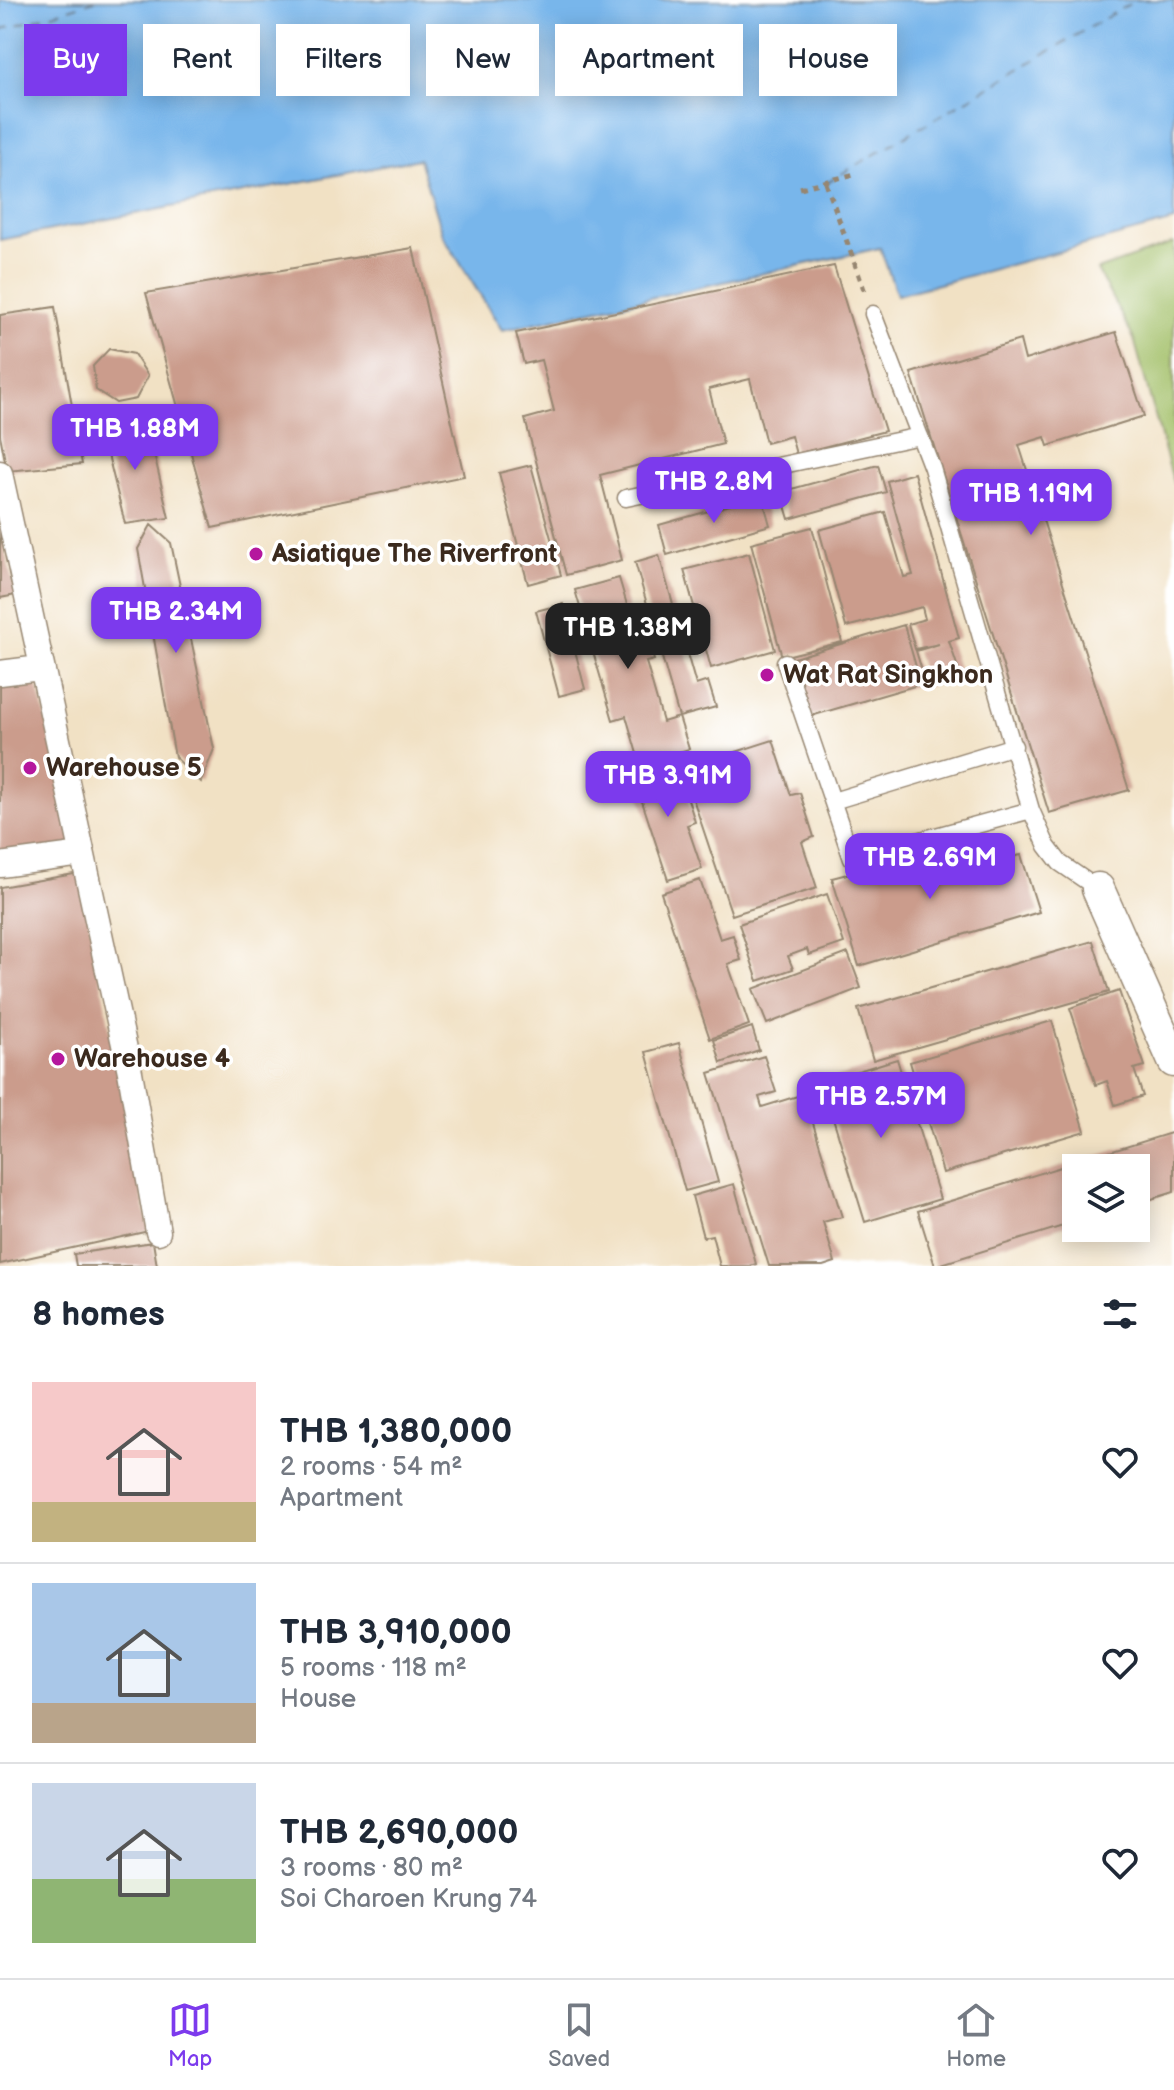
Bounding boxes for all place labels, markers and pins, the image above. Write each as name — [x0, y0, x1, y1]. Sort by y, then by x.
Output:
pin: THB 1.88M — [43, 404, 227, 472]
pin: THB 2.8M — [631, 457, 797, 525]
pin: THB 1.19M — [939, 469, 1123, 537]
place label: Asiatique The Riverfront — [271, 539, 558, 570]
marker: Asiatique The Riverfront — [247, 545, 265, 563]
pin: THB 2.34M — [84, 587, 268, 655]
pin: THB 1.38M — [536, 603, 720, 671]
place label: Wat Rat Singkhon — [783, 660, 993, 691]
marker: Wat Rat Singkhon — [758, 666, 776, 684]
pin: THB 3.91M — [576, 751, 760, 819]
place label: Warehouse 5 — [46, 753, 202, 784]
marker: Warehouse 5 — [21, 759, 39, 777]
pin: THB 2.69M — [838, 833, 1022, 901]
place label: Warehouse 4 — [74, 1044, 230, 1075]
marker: Warehouse 4 — [49, 1050, 67, 1068]
pin: THB 2.57M — [789, 1072, 973, 1140]

